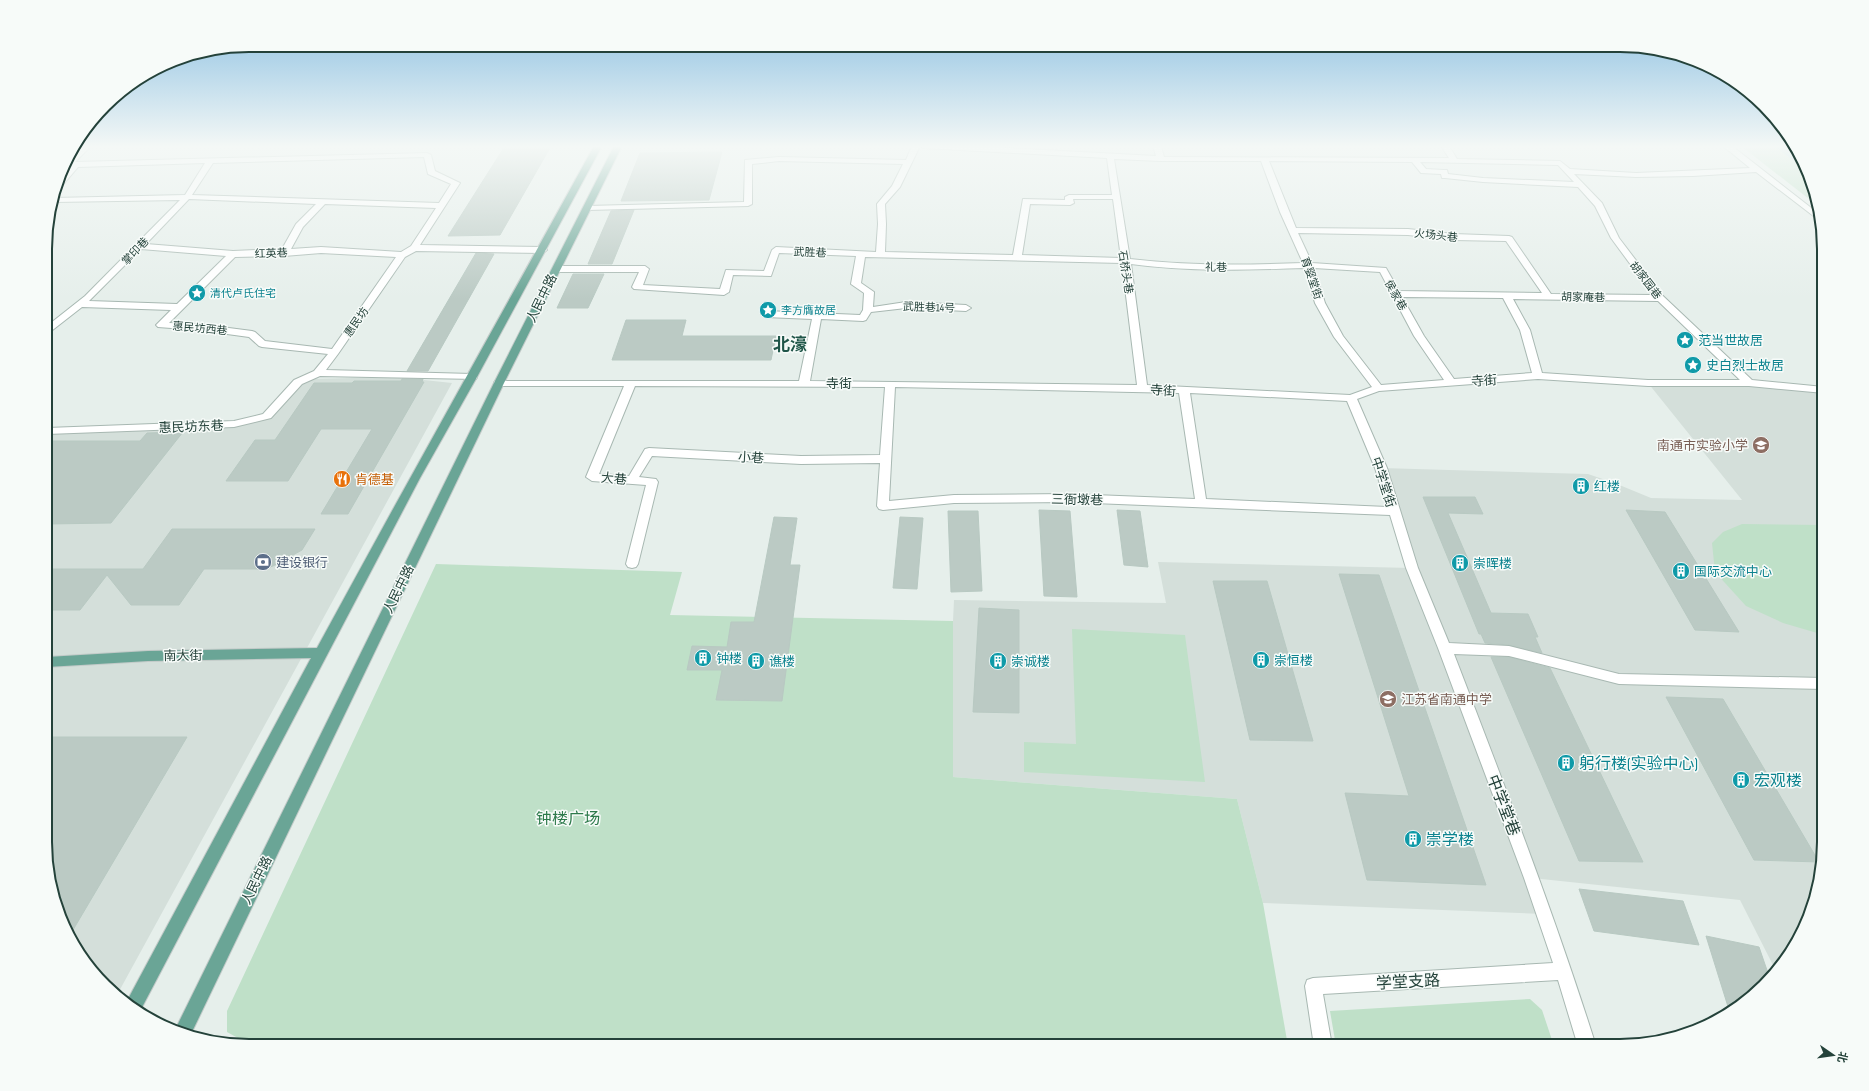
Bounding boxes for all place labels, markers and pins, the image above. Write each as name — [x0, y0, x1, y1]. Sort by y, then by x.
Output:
place icon: 清代卢氏住宅 — [187, 283, 207, 303]
place label: 清代卢氏住宅 — [210, 287, 276, 300]
place icon: 李方膺故居 — [758, 300, 778, 320]
place label: 李方膺故居 — [781, 304, 836, 317]
place icon: 范当世故居 — [1675, 330, 1695, 350]
place label: 范当世故居 — [1698, 333, 1763, 349]
place icon: 史白烈士故居 — [1683, 355, 1703, 375]
place label: 史白烈士故居 — [1706, 358, 1784, 374]
school or university icon: 南通市实验小学 — [1751, 435, 1771, 455]
place label: 南通市实验小学 — [1657, 438, 1748, 454]
restaurant icon: 肯德基 — [332, 469, 352, 489]
place label: 肯德基 — [355, 472, 394, 488]
building icon: 红楼 — [1571, 476, 1591, 496]
place label: 红楼 — [1594, 479, 1620, 495]
bank icon: 建设银行 — [253, 552, 273, 572]
building icon: 崇晖楼 — [1450, 553, 1470, 573]
place label: 建设银行 — [276, 555, 328, 571]
place label: 崇晖楼 — [1473, 556, 1512, 572]
building icon: 国际交流中心 — [1671, 561, 1691, 581]
place label: 国际交流中心 — [1694, 564, 1772, 580]
building icon: 钟楼 — [693, 648, 713, 668]
building icon: 崇恒楼 — [1251, 650, 1271, 670]
place label: 钟楼 — [716, 651, 742, 667]
building icon: 谯楼 — [746, 651, 766, 671]
building icon: 崇诚楼 — [988, 651, 1008, 671]
place label: 崇恒楼 — [1274, 653, 1313, 669]
place label: 谯楼 — [769, 654, 795, 670]
place label: 崇诚楼 — [1011, 654, 1050, 670]
school or university icon: 江苏省南通中学 — [1378, 689, 1398, 709]
place label: 江苏省南通中学 — [1401, 692, 1492, 708]
building icon: 躬行楼(实验中心) — [1556, 753, 1576, 773]
place label: 躬行楼(实验中心) — [1579, 755, 1698, 774]
building icon: 宏观楼 — [1731, 770, 1751, 790]
place label: 宏观楼 — [1754, 772, 1802, 791]
building icon: 崇学楼 — [1403, 829, 1423, 849]
place label: 崇学楼 — [1426, 831, 1474, 850]

